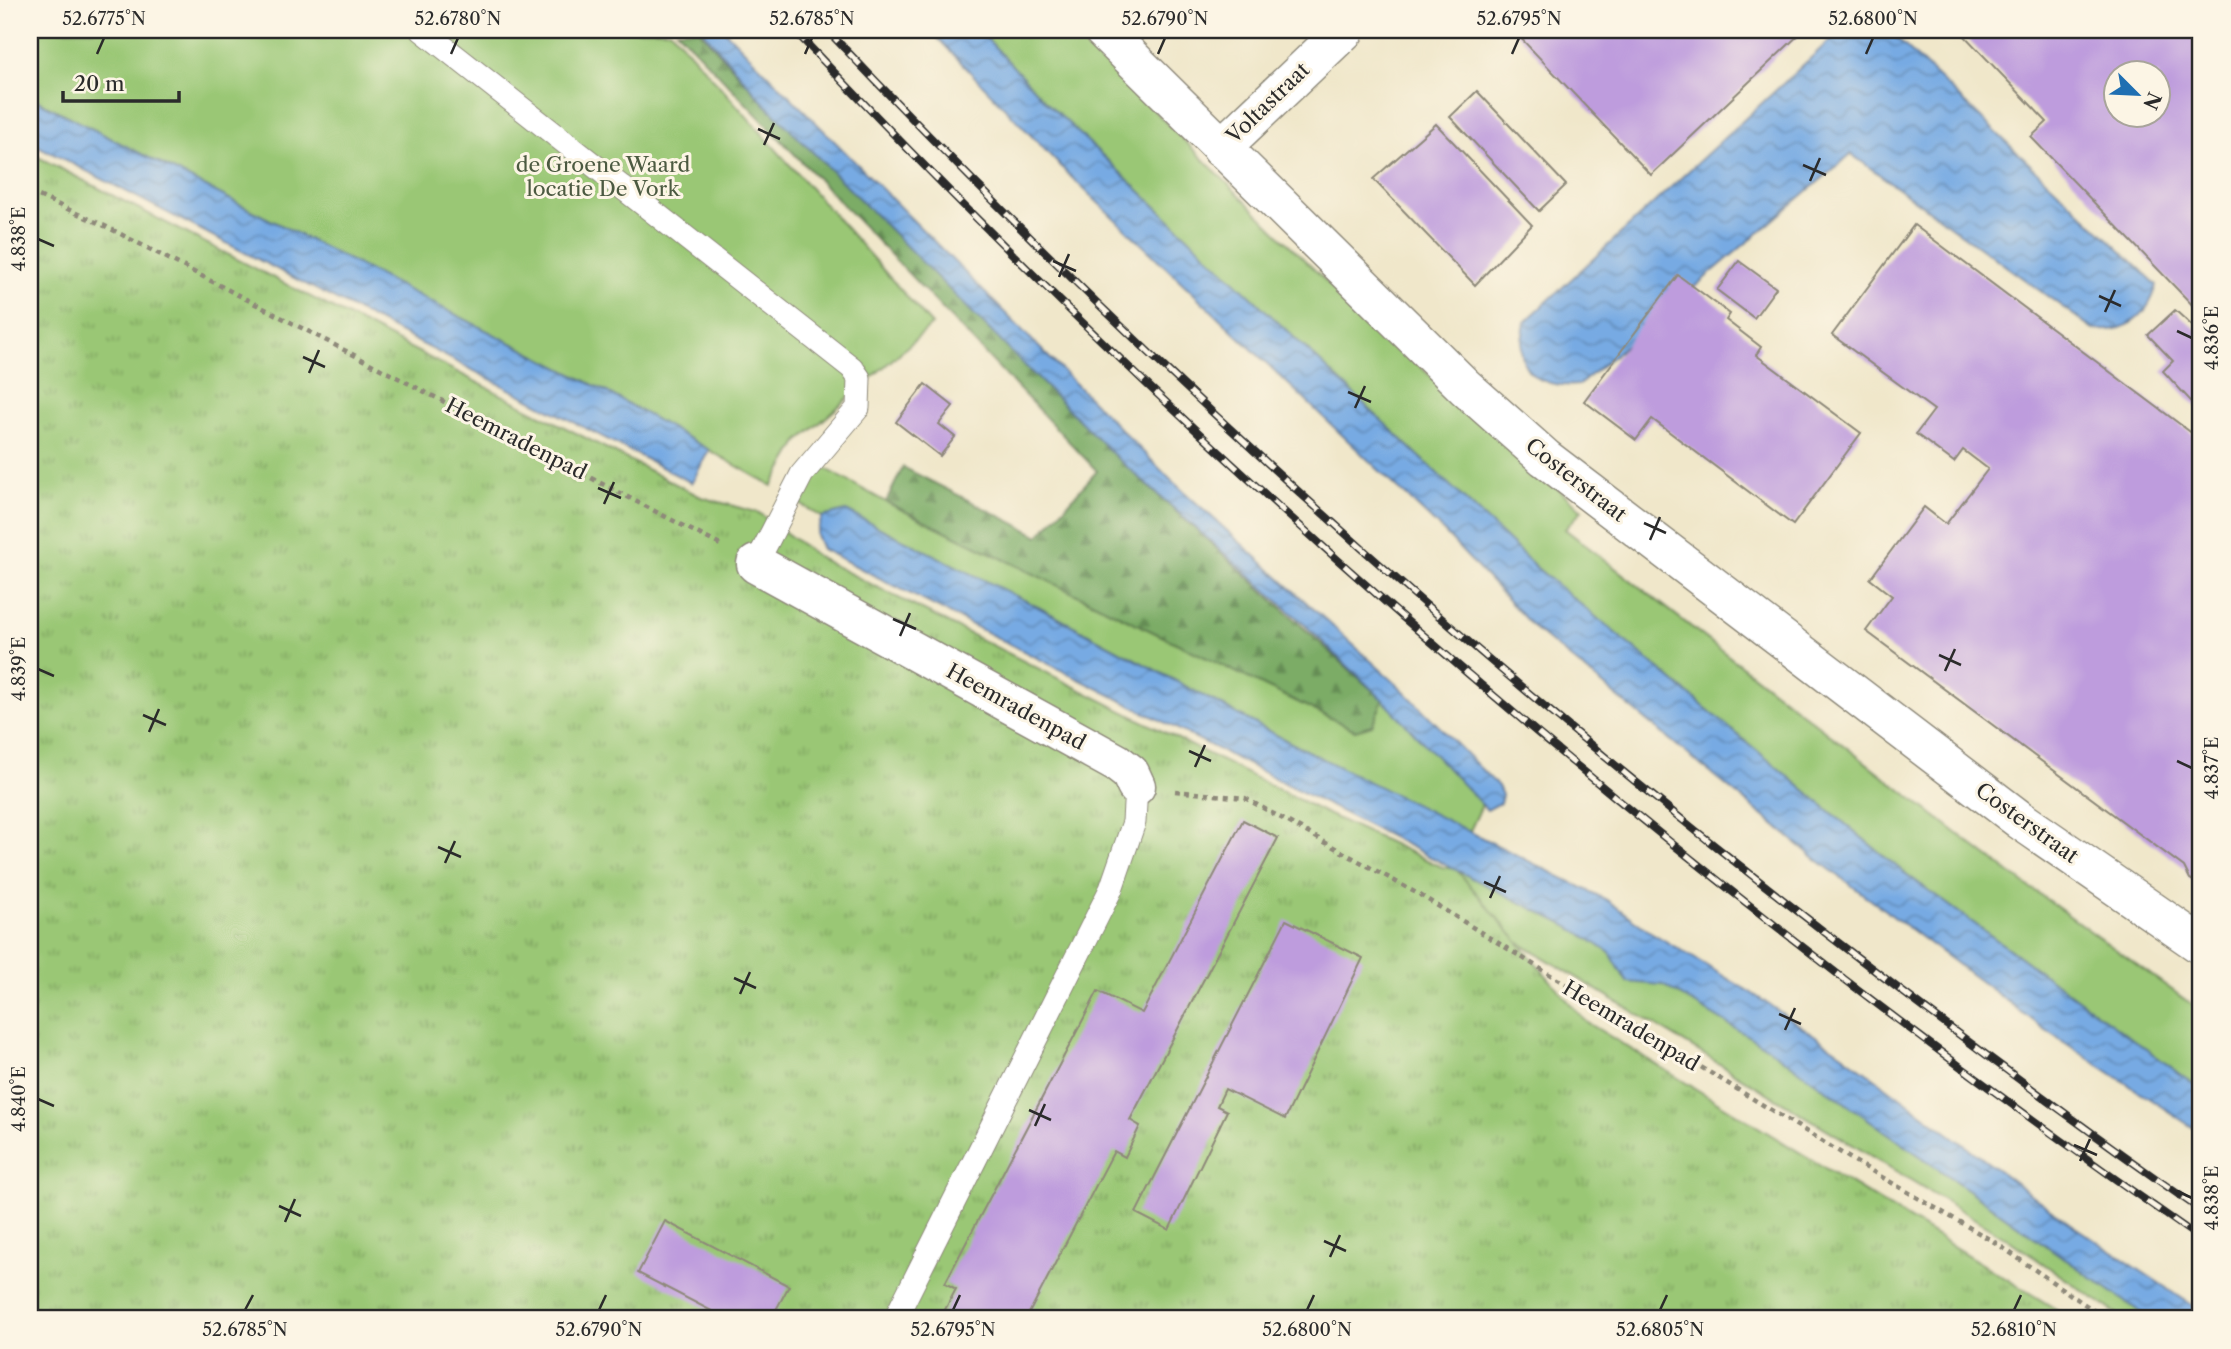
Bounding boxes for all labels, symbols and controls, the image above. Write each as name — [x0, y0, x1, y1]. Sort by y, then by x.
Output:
text: 52.6775°N — [62, 8, 146, 30]
text: 52.6780°N — [415, 8, 502, 30]
text: 52.6785°N — [769, 8, 855, 30]
text: 52.6790°N — [1122, 8, 1209, 30]
text: 52.6795°N — [1476, 8, 1562, 30]
text: 52.6800°N — [1828, 8, 1918, 30]
street label: Voltastraat — [1220, 57, 1315, 149]
scale bar — [63, 60, 178, 104]
north arrow — [2102, 60, 2172, 130]
text: 20 m — [74, 71, 125, 96]
text: N — [2138, 88, 2166, 113]
park label: de Groene Waard locatie De Vork — [516, 152, 691, 201]
text: 4.838°E — [8, 207, 30, 271]
text: 4.836°E — [2201, 306, 2223, 370]
street label: Heemradenpad — [442, 392, 591, 485]
street label: Costerstraat — [1521, 433, 1632, 527]
text: 4.839°E — [8, 637, 30, 701]
street label: Heemradenpad — [942, 658, 1090, 755]
text: 4.837°E — [2201, 737, 2223, 799]
street label: Costerstraat — [1971, 777, 2084, 869]
street label: Heemradenpad — [1558, 975, 1704, 1076]
text: 4.840°E — [8, 1066, 30, 1132]
text: 4.838°E — [2201, 1166, 2223, 1230]
text: 52.6785°N — [202, 1319, 288, 1341]
text: 52.6790°N — [556, 1319, 643, 1341]
text: 52.6795°N — [910, 1319, 996, 1341]
text: 52.6800°N — [1262, 1319, 1352, 1341]
text: 52.6805°N — [1616, 1319, 1704, 1341]
text: 52.6810°N — [1971, 1319, 2057, 1341]

